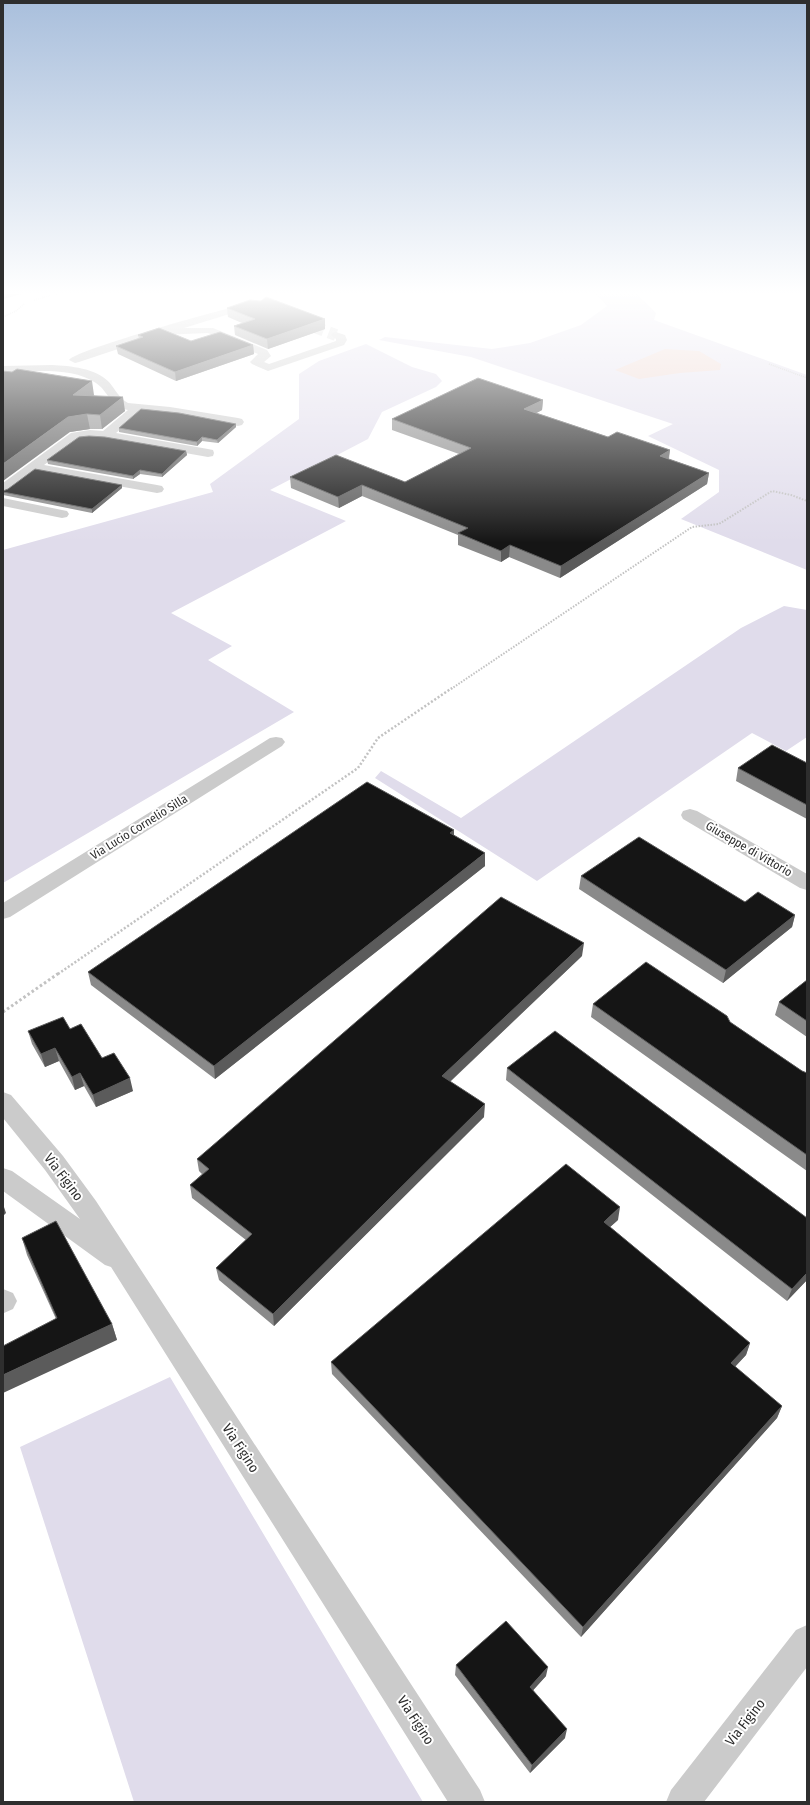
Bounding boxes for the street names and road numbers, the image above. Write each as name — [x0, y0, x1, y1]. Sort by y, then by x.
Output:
street label: Via Lucio Cornelio Silla — [88, 791, 190, 863]
street label: Giuseppe di Vittorio — [703, 819, 795, 879]
street label: Via Figino — [40, 1150, 87, 1204]
street label: Via Figino — [219, 1421, 263, 1476]
street label: Via Figino — [394, 1693, 438, 1748]
street label: Via Figino — [722, 1695, 769, 1749]

